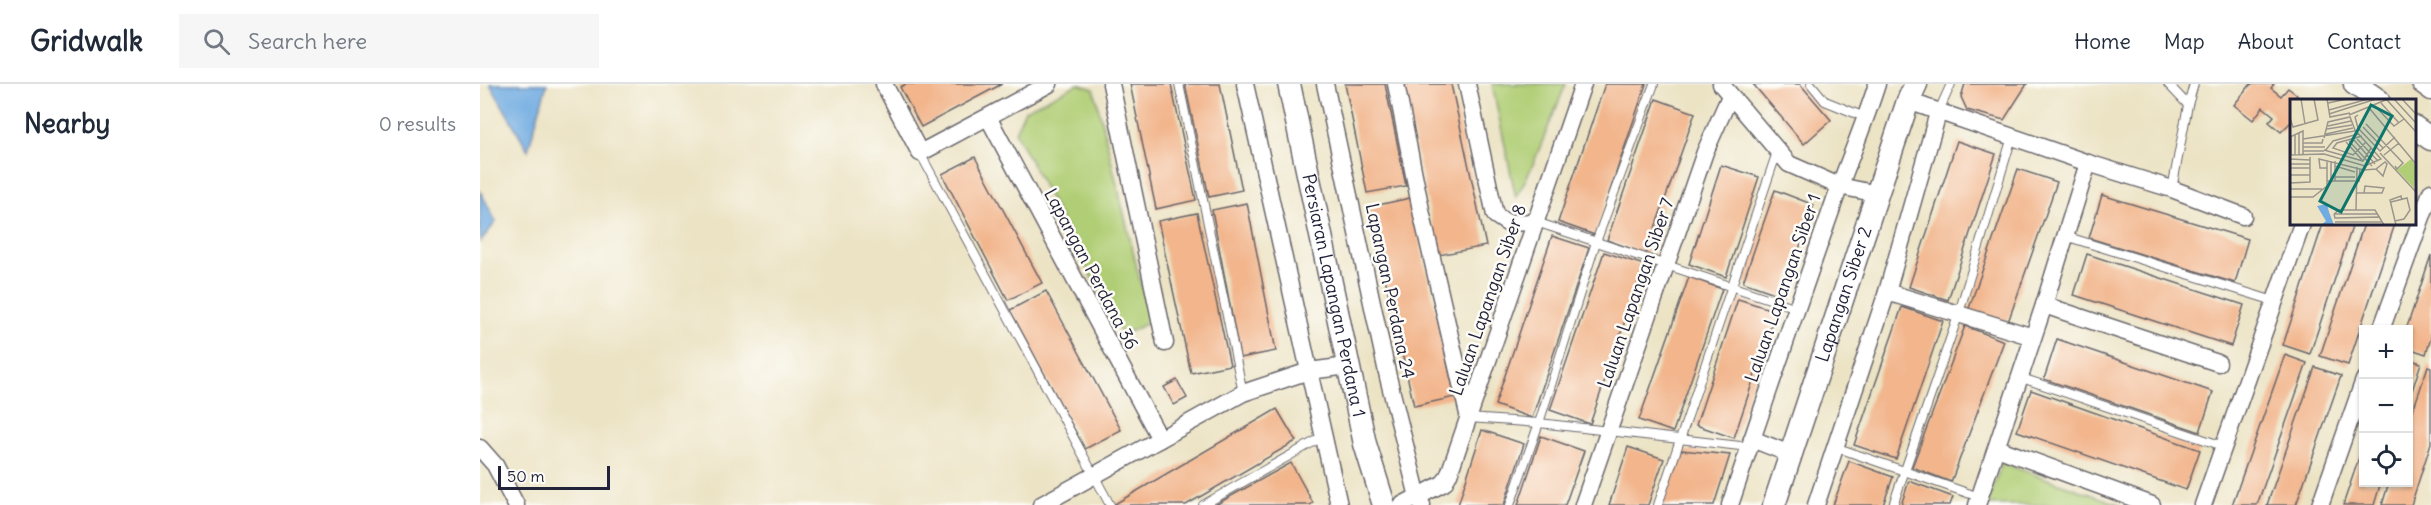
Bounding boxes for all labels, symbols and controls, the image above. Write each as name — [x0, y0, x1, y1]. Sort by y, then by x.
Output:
search box — [179, 14, 599, 68]
text: Gridwalk — [30, 23, 143, 59]
icon: search — [200, 25, 233, 58]
text: Search here — [248, 27, 367, 55]
text: Home — [2074, 28, 2131, 55]
text: Map — [2164, 28, 2205, 55]
text: About — [2238, 28, 2294, 55]
text: Contact — [2327, 28, 2401, 55]
inset map — [2290, 99, 2416, 225]
text: Nearby — [24, 107, 110, 140]
text: 0 results — [379, 111, 456, 136]
street label: Persiaran Lapangan Perdana 1 — [1297, 172, 1371, 419]
street label: Lapangan Perdana 36 — [1039, 184, 1144, 353]
street label: Laluan Lapangan Siber 1 — [1739, 191, 1826, 385]
street label: Laluan Lapangan Siber 7 — [1592, 195, 1679, 391]
street label: Lapangan Perdana 24 — [1361, 201, 1420, 381]
street label: Laluan Lapangan Siber 8 — [1444, 201, 1531, 399]
street label: Lapangan Siber 2 — [1810, 223, 1877, 365]
map controls — [2359, 325, 2413, 487]
button: + — [2359, 325, 2413, 379]
button: − — [2359, 379, 2413, 433]
button: locate — [2359, 433, 2413, 487]
scale bar — [498, 463, 610, 490]
text: 50 m — [507, 466, 545, 486]

